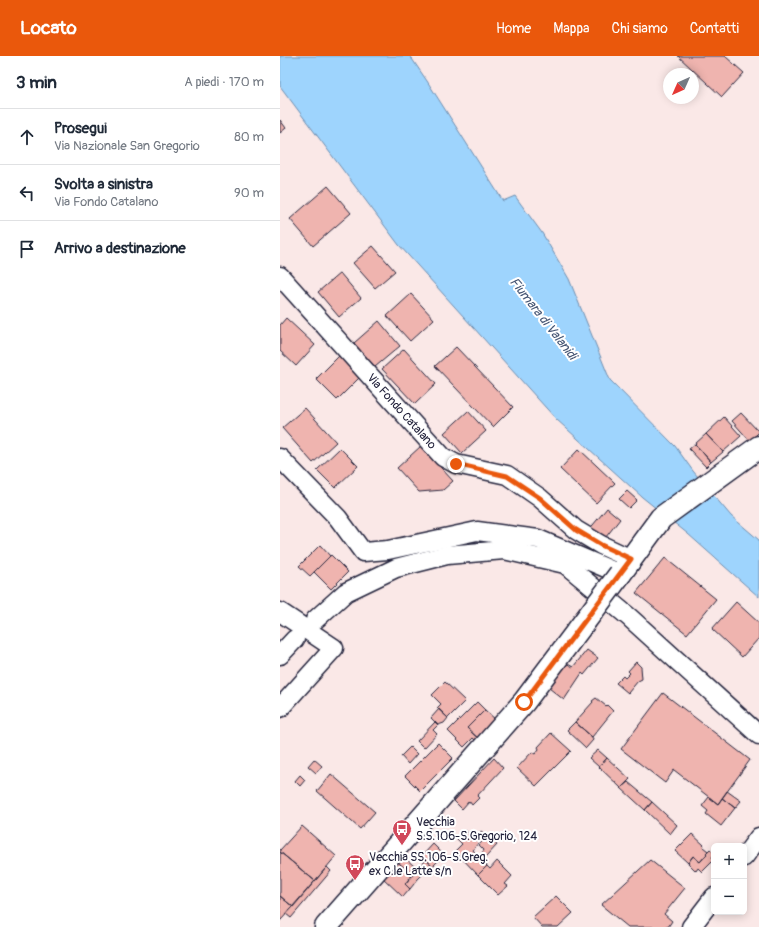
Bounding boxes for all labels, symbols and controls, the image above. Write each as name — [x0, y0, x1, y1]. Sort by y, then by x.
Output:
text: Locato — [20, 16, 77, 40]
text: Home — [496, 20, 531, 37]
text: Mappa — [553, 20, 590, 37]
text: Chi siamo — [612, 20, 668, 37]
text: Contatti — [690, 20, 739, 37]
north arrow — [663, 68, 699, 104]
text: 3 min — [16, 72, 57, 93]
text: A piedi · 170 m — [184, 74, 264, 90]
text: Prosegui — [54, 119, 107, 138]
icon: ahead — [16, 126, 38, 148]
text: 80 m — [234, 129, 264, 145]
text: Via Nazionale San Gregorio — [54, 138, 200, 154]
text: Svolta a sinistra — [54, 175, 153, 194]
icon: left — [16, 182, 38, 204]
text: 90 m — [234, 185, 264, 201]
text: Via Fondo Catalano — [54, 194, 159, 210]
icon: arrive — [16, 238, 38, 260]
text: Arrivo a destinazione — [54, 239, 186, 258]
water label: Fiumara di Valanidi — [506, 274, 582, 365]
street label: Via Fondo Catalano — [364, 371, 440, 453]
route end — [447, 455, 465, 473]
route start — [515, 693, 533, 711]
place label: Vecchia S.S.106-S.Gregorio, 124 — [416, 815, 537, 844]
bus stop icon: Vecchia S.S.106-S.Gregorio, 124 — [391, 818, 413, 846]
map controls — [711, 843, 747, 915]
button: + — [711, 843, 747, 879]
place label: Vecchia SS.106-S.Greg. ex C.le Latte s/n — [369, 850, 488, 879]
bus stop icon: Vecchia SS.106-S.Greg. ex C.le Latte s/n — [344, 853, 366, 881]
button: − — [711, 879, 747, 915]

